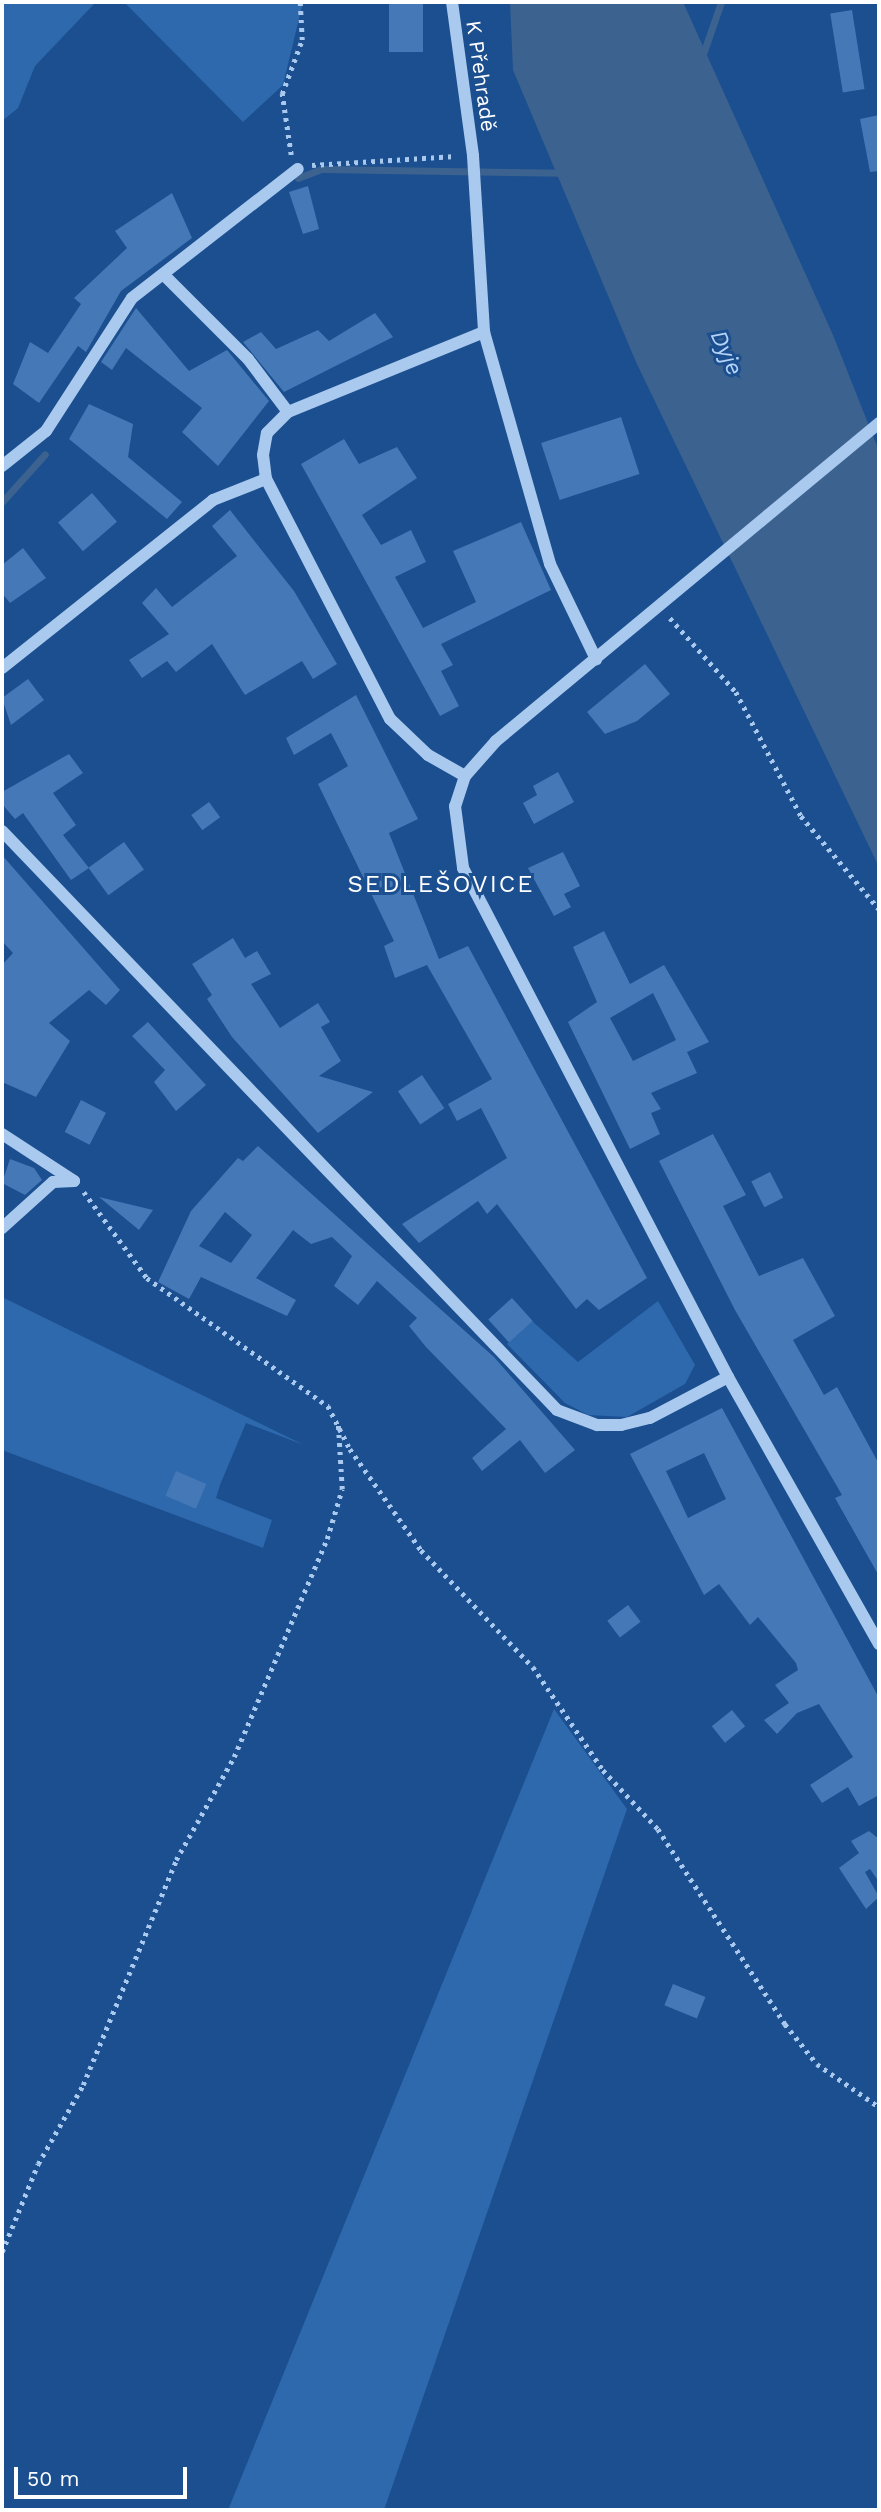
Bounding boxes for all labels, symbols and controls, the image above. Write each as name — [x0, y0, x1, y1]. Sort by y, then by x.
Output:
street label: K Přehradě — [461, 19, 501, 133]
water label: Dyje — [704, 326, 748, 380]
district label: SEDLEŠOVICE — [349, 871, 533, 899]
scale bar — [18, 2452, 191, 2496]
text: 50 m — [27, 2466, 79, 2491]

